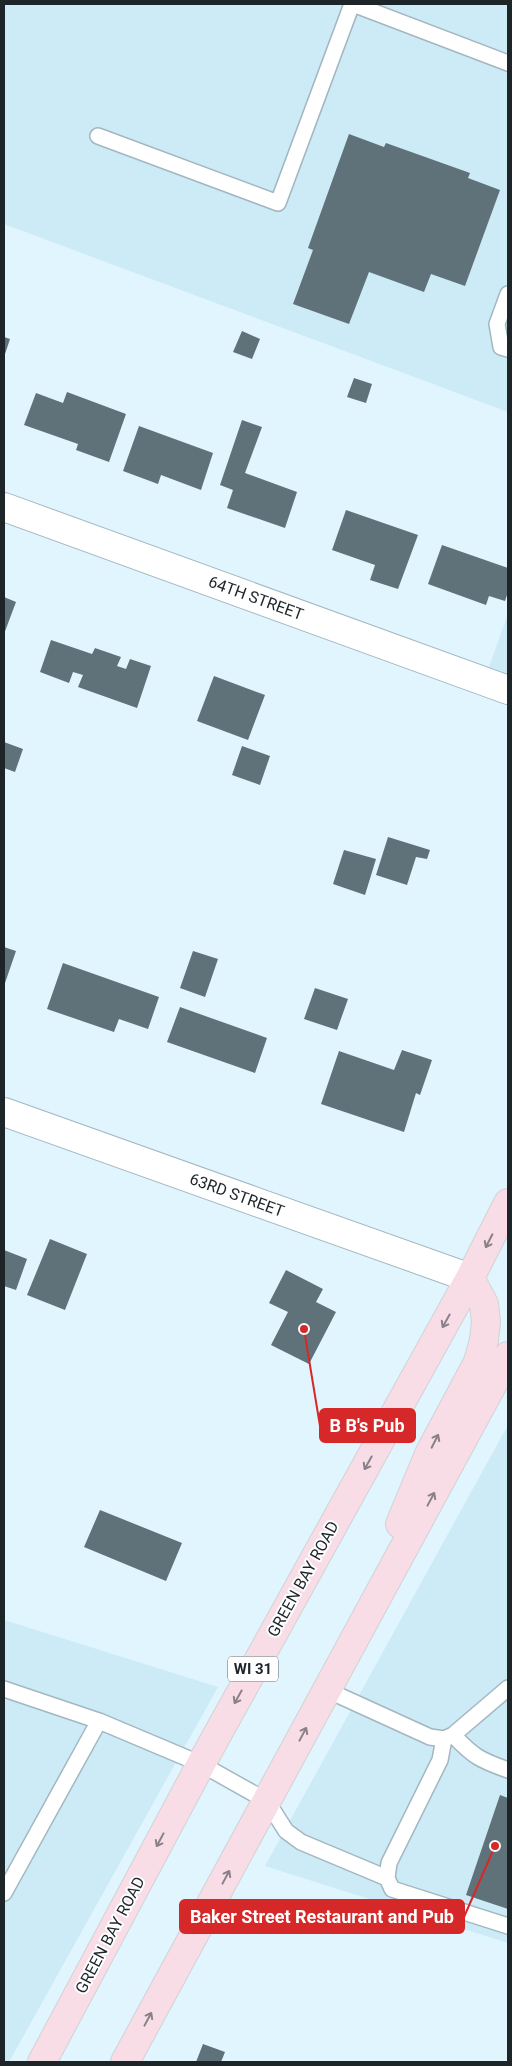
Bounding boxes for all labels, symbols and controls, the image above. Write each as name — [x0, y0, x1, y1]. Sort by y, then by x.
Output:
street label: 64TH STREET — [206, 572, 307, 624]
street label: 63RD STREET — [187, 1169, 287, 1221]
one-way arrow — [484, 1233, 494, 1248]
one-way arrow — [441, 1313, 451, 1327]
callout: B B's Pub — [320, 1409, 415, 1442]
text: B B's Pub — [329, 1415, 405, 1436]
one-way arrow — [430, 1434, 440, 1449]
one-way arrow — [362, 1455, 372, 1470]
one-way arrow — [426, 1492, 436, 1506]
street label: GREEN BAY ROAD — [263, 1518, 343, 1640]
road number: WI 31 — [228, 1656, 278, 1682]
one-way arrow — [233, 1689, 242, 1704]
one-way arrow — [298, 1726, 308, 1741]
one-way arrow — [155, 1832, 165, 1846]
one-way arrow — [221, 1869, 231, 1884]
street label: GREEN BAY ROAD — [71, 1873, 149, 1997]
callout: Baker Street Restaurant and Pub — [180, 1900, 464, 1933]
text: Baker Street Restaurant and Pub — [190, 1906, 454, 1927]
one-way arrow — [143, 2012, 153, 2027]

